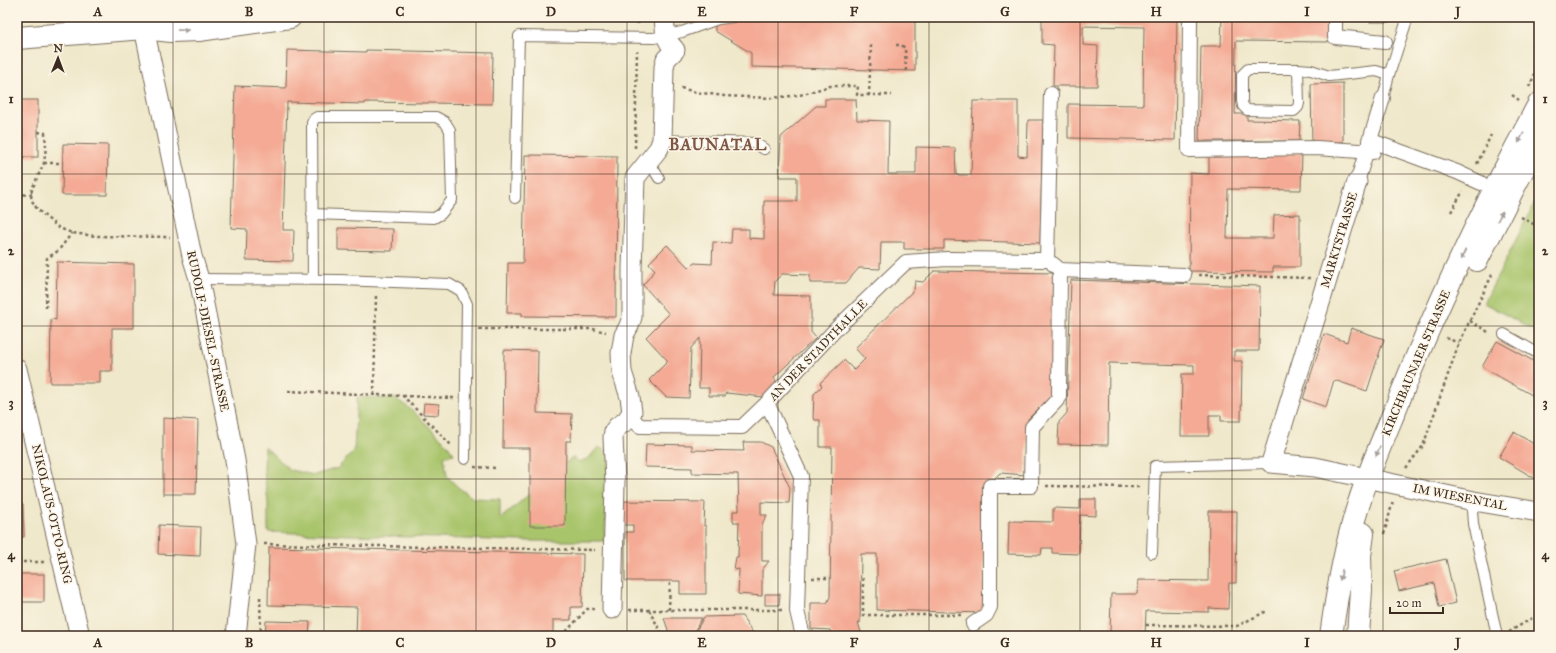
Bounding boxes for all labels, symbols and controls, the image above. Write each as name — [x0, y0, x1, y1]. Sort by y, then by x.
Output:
text: A — [93, 4, 103, 20]
text: B — [245, 4, 254, 20]
text: C — [396, 4, 405, 20]
text: D — [546, 4, 556, 20]
text: E — [697, 4, 707, 20]
text: F — [850, 4, 859, 20]
text: G — [1000, 4, 1010, 20]
text: H — [1150, 4, 1162, 20]
text: I — [1304, 4, 1310, 20]
text: J — [1453, 4, 1461, 20]
one-way arrow — [177, 27, 189, 34]
north arrow — [38, 38, 78, 78]
text: N — [53, 42, 64, 55]
text: 1 — [8, 91, 14, 107]
text: 1 — [1542, 91, 1548, 107]
one-way arrow — [1518, 132, 1524, 144]
district label: BAUNATAL — [669, 135, 767, 154]
street label: MARKTSTRASSE — [1318, 190, 1360, 290]
one-way arrow — [1497, 210, 1503, 221]
text: 2 — [8, 243, 15, 259]
text: 2 — [1542, 243, 1549, 259]
street label: RUDOLF-DIESEL-STRASSE — [184, 249, 232, 413]
one-way arrow — [1460, 249, 1466, 260]
street label: KIRCHBAUNAER STRASSE — [1379, 288, 1453, 438]
street label: AN DER STADTHALLE — [765, 296, 870, 404]
text: 3 — [8, 395, 14, 411]
text: 3 — [1542, 395, 1548, 411]
street label: NIKOLAUS-OTTO-RING — [29, 443, 75, 585]
one-way arrow — [1375, 446, 1381, 458]
street label: IM WIESENTAL — [1412, 481, 1509, 513]
text: 4 — [7, 547, 15, 563]
text: 4 — [1541, 547, 1549, 563]
one-way arrow — [1338, 569, 1344, 582]
scale bar — [1390, 589, 1443, 615]
text: 20 m — [1396, 596, 1422, 610]
text: A — [93, 635, 103, 651]
text: B — [245, 635, 254, 651]
text: C — [396, 635, 405, 651]
text: D — [546, 635, 556, 651]
text: E — [697, 635, 707, 651]
text: F — [850, 635, 859, 651]
text: G — [1000, 635, 1010, 651]
text: H — [1150, 635, 1162, 651]
text: I — [1304, 635, 1310, 651]
text: J — [1453, 635, 1461, 651]

